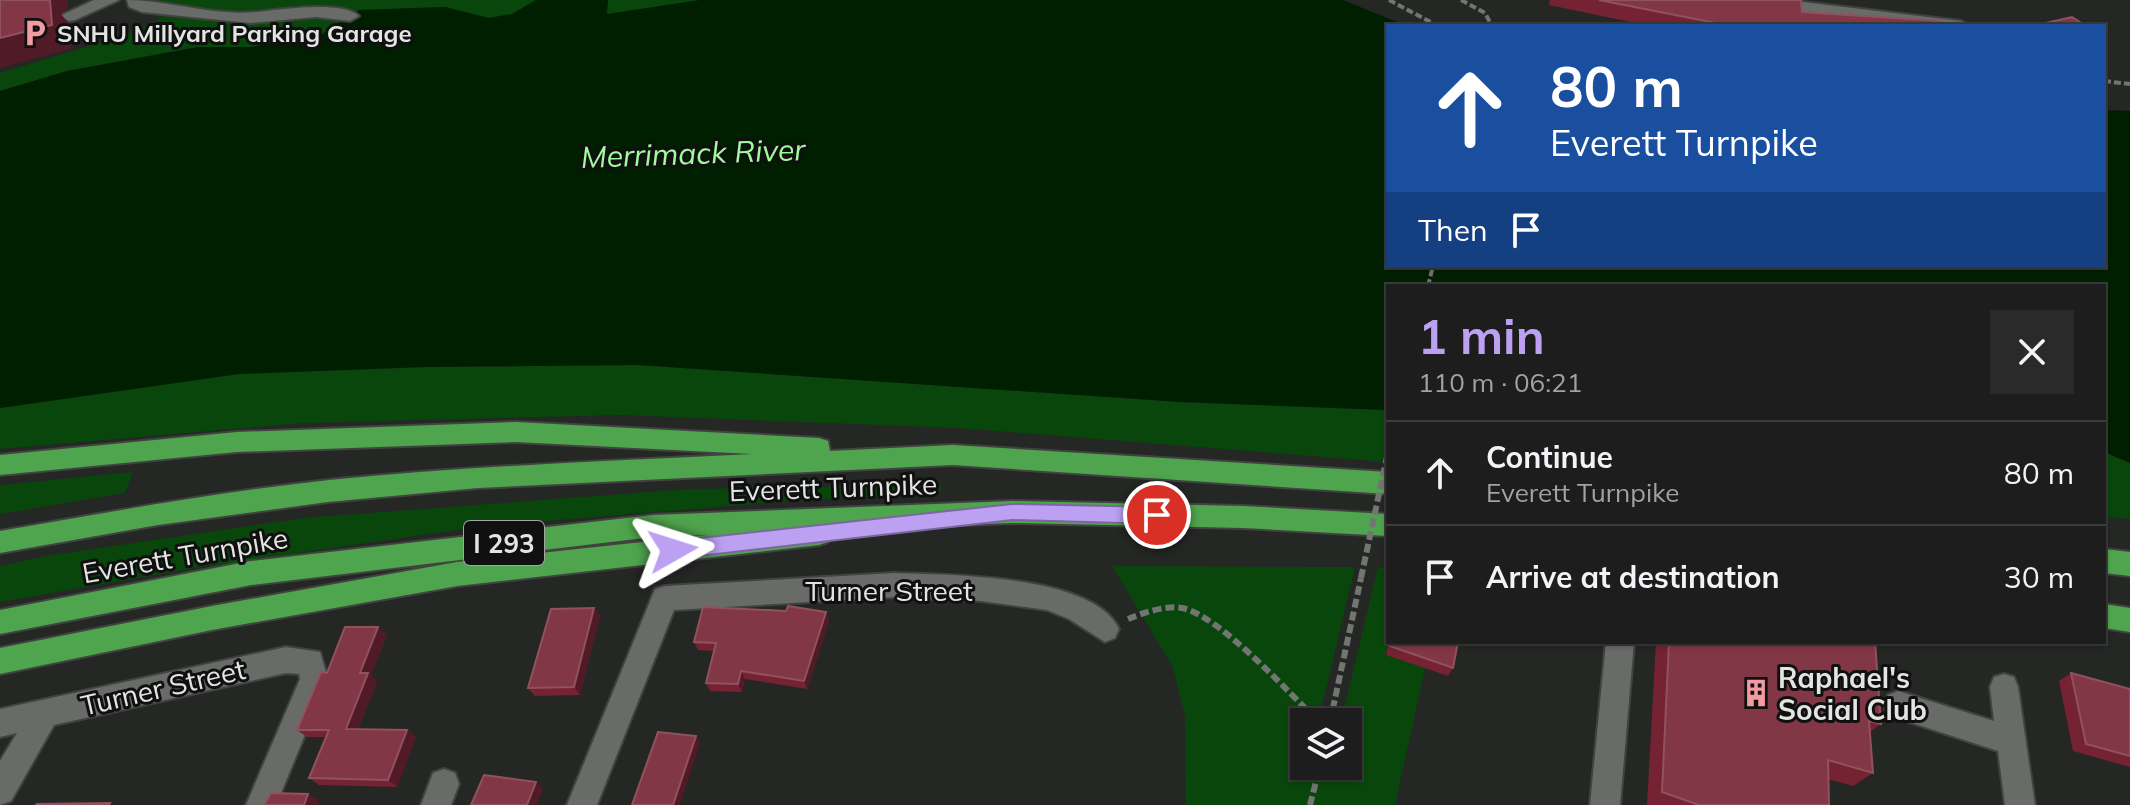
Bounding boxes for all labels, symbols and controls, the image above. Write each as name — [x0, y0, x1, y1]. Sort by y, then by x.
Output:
parking icon: SNHU Millyard Parking Garage — [20, 18, 50, 48]
place label: SNHU Millyard Parking Garage — [57, 18, 412, 48]
text: 80 m — [1550, 51, 1683, 121]
icon: ahead — [1418, 56, 1522, 160]
text: Everett Turnpike — [1550, 120, 1818, 165]
water label: Merrimack River — [580, 130, 807, 176]
icon: arrive — [1504, 208, 1548, 252]
text: Then — [1418, 211, 1488, 249]
text: 1 min — [1418, 306, 1545, 366]
button: close — [1990, 310, 2074, 394]
text: 110 m · 06:21 — [1418, 366, 1582, 399]
text: Continue — [1486, 438, 1613, 476]
icon: ahead — [1418, 451, 1462, 495]
text: 80 m — [2004, 454, 2074, 492]
street label: Everett Turnpike — [728, 466, 938, 508]
text: Everett Turnpike — [1486, 476, 1679, 509]
pin — [1123, 481, 1191, 549]
icon: arrive — [1135, 493, 1179, 537]
position arrow — [631, 508, 715, 592]
street label: Everett Turnpike — [79, 520, 291, 590]
road number: I 293 — [464, 521, 544, 565]
icon: arrive — [1418, 555, 1462, 599]
text: Arrive at destination — [1486, 558, 1780, 596]
text: 30 m — [2004, 558, 2074, 596]
street label: Turner Street — [805, 573, 973, 608]
street label: Turner Street — [77, 651, 249, 723]
place label: Raphael's Social Club — [1778, 660, 1927, 727]
building icon: Raphael's Social Club — [1741, 678, 1771, 708]
map controls — [1290, 708, 1362, 780]
button: layers — [1290, 708, 1362, 780]

